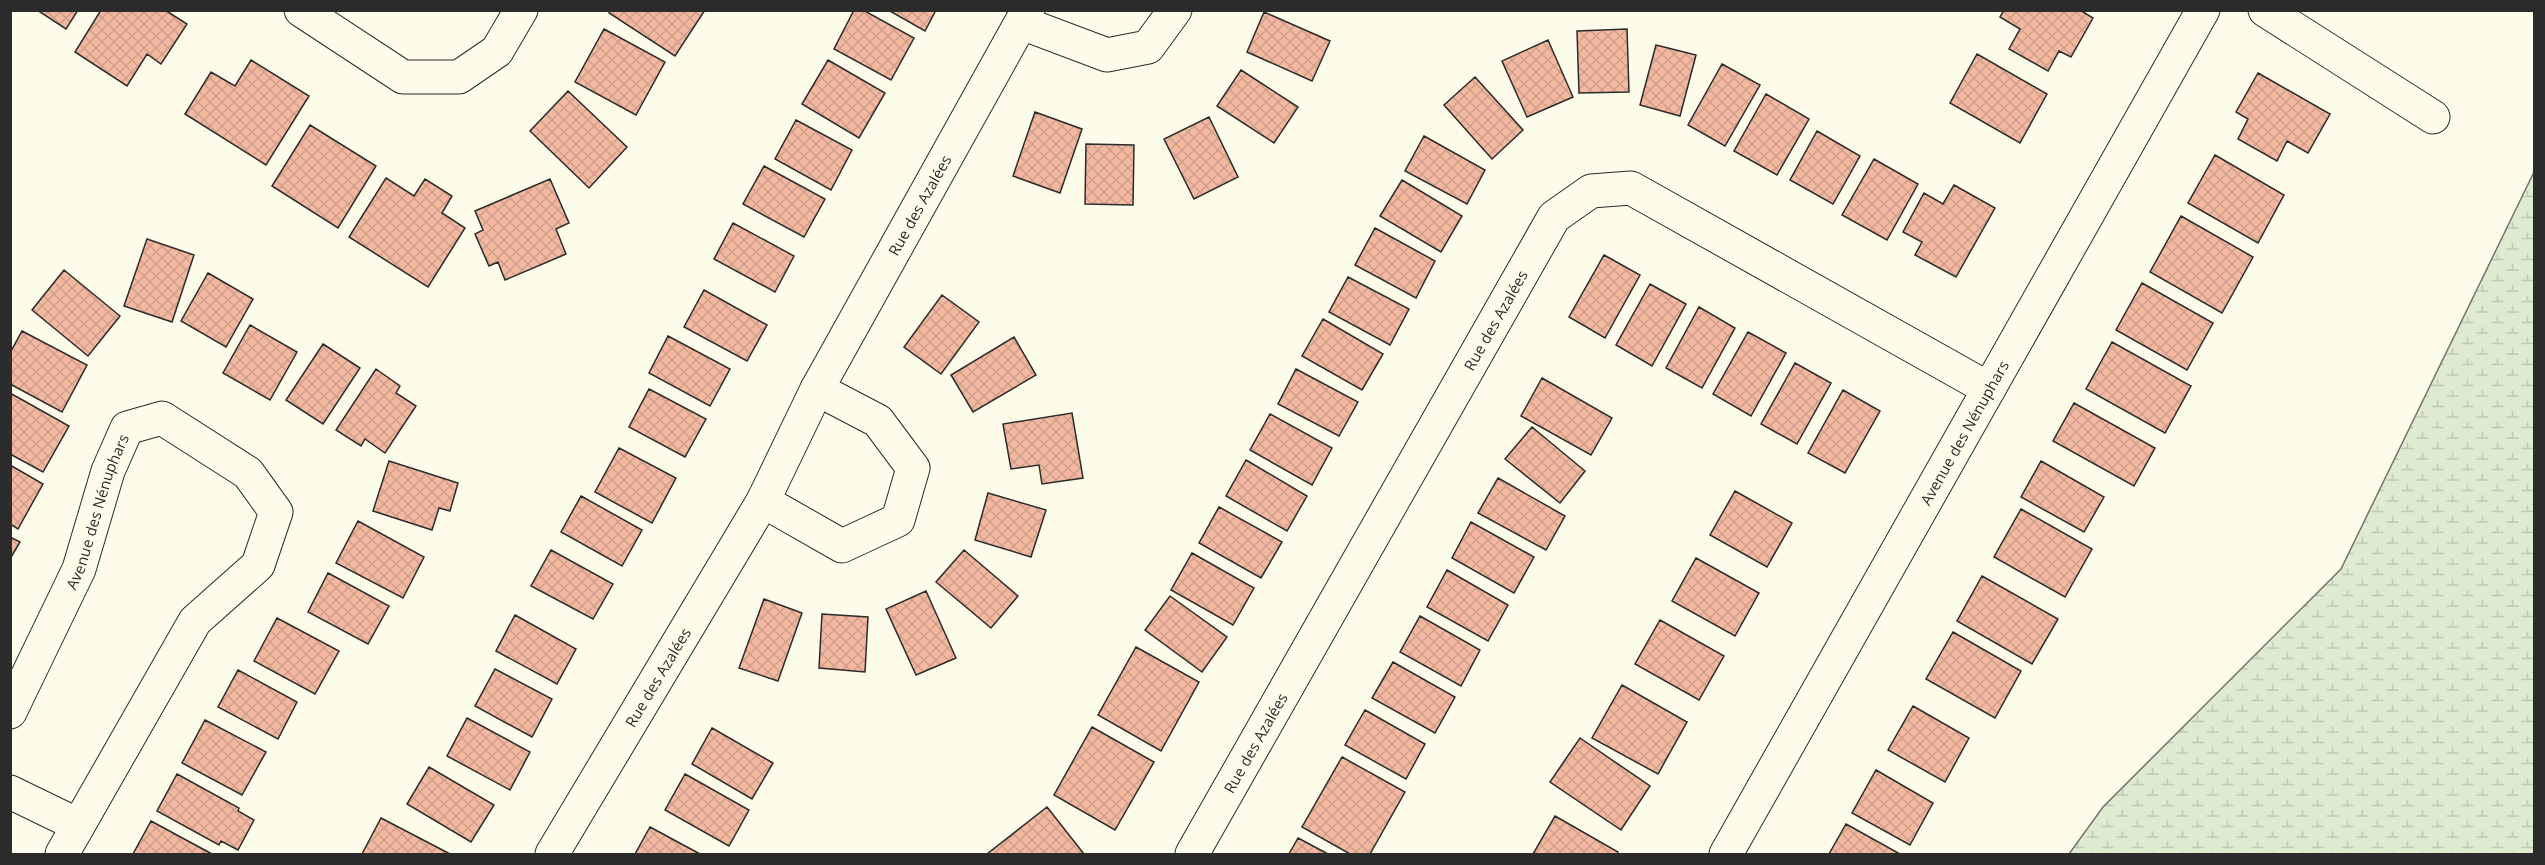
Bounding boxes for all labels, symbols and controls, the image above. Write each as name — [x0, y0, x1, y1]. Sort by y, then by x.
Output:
street label: Rue des Azalées — [883, 151, 955, 259]
street label: Rue des Azalées — [1459, 266, 1532, 374]
street label: Avenue des Nénuphars — [1915, 357, 2013, 509]
street label: Avenue des Nénuphars — [61, 431, 133, 593]
street label: Rue des Azalées — [620, 624, 695, 730]
street label: Rue des Azalées — [1219, 689, 1292, 796]

